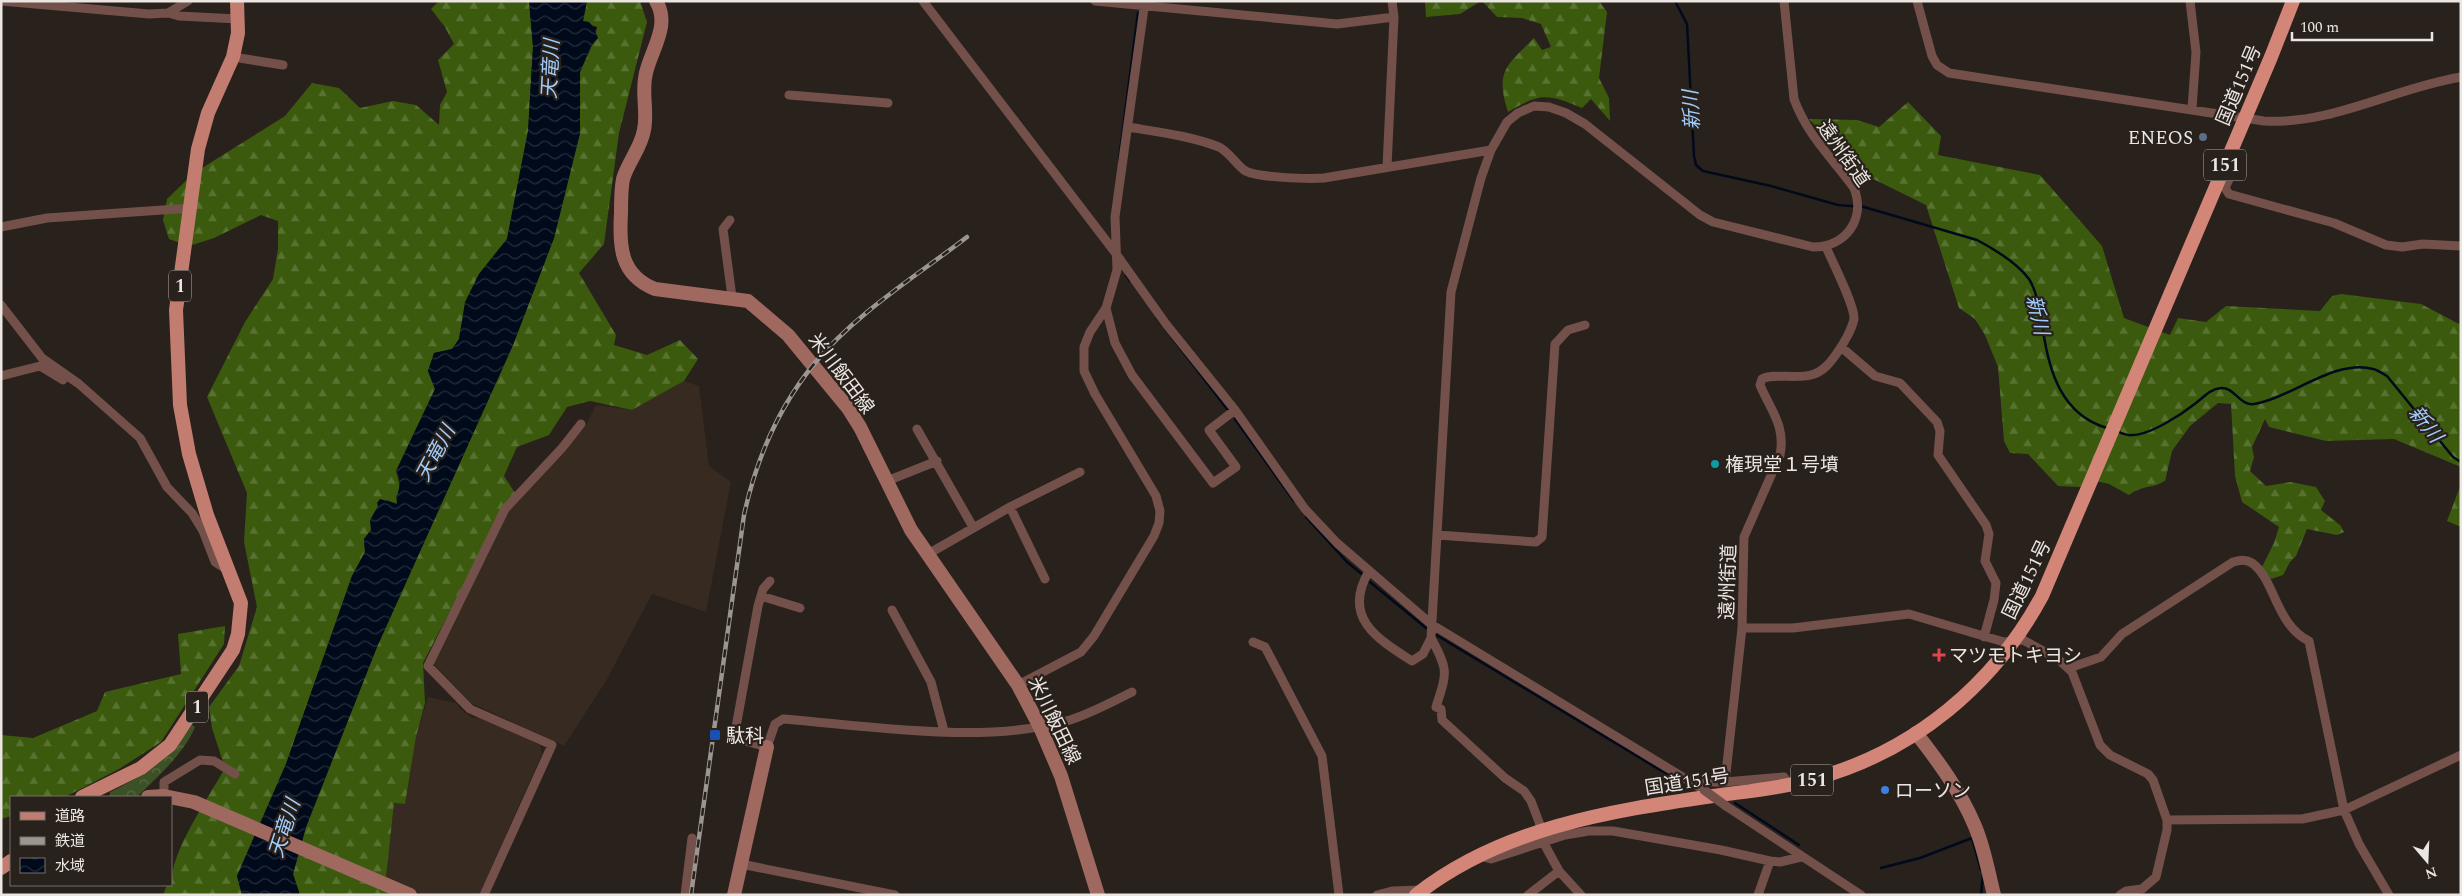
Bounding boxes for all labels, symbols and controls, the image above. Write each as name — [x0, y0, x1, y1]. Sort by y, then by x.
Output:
scale bar — [2292, 10, 2432, 42]
text: 100 m — [2300, 16, 2339, 39]
water label: 天竜川 — [534, 36, 568, 100]
street label: 国道151号 — [2209, 41, 2269, 131]
water label: 新川 — [1676, 87, 1708, 131]
street label: 遠州街道 — [1809, 114, 1876, 193]
place label: ENEOS — [2128, 124, 2193, 153]
marker: ENEOS — [2197, 131, 2209, 143]
road number: 151 — [2204, 150, 2246, 180]
road number: 1 — [169, 270, 191, 302]
water label: 新川 — [2018, 292, 2057, 340]
street label: 米川飯田線 — [801, 327, 881, 421]
water label: 新川 — [2401, 400, 2451, 451]
water label: 天竜川 — [409, 418, 464, 487]
place label: 権現堂１号墳 — [1725, 451, 1839, 480]
marker: 権現堂１号墳 — [1709, 458, 1721, 470]
street label: 国道151号 — [1996, 535, 2059, 624]
street label: 遠州街道 — [1713, 544, 1744, 621]
place label: マツモトキヨシ — [1949, 642, 2082, 671]
marker: マツモトキヨシ — [1933, 649, 1945, 661]
street label: 米川飯田線 — [1020, 672, 1088, 770]
road number: 1 — [186, 692, 208, 722]
place label: 駄科 — [726, 722, 764, 751]
marker: 駄科 — [708, 728, 722, 742]
street label: 国道151号 — [1643, 761, 1732, 803]
road number: 151 — [1791, 764, 1833, 796]
place label: ローソン — [1895, 777, 1971, 806]
marker: ローソン — [1879, 784, 1891, 796]
water label: 天竜川 — [261, 793, 309, 861]
legend — [10, 796, 172, 886]
text: 道路 — [55, 805, 85, 828]
text: 鉄道 — [55, 830, 85, 853]
north arrow — [2402, 836, 2452, 886]
text: 水域 — [55, 855, 85, 878]
text: N — [2422, 861, 2440, 885]

